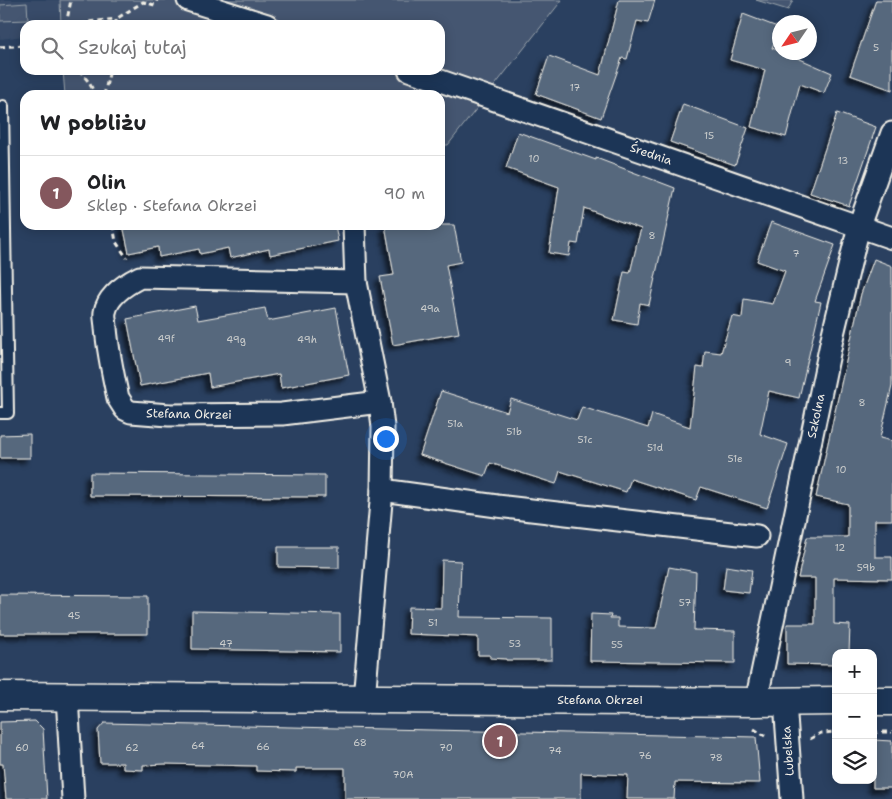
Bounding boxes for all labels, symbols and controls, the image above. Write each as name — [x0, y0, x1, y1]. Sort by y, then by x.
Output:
north arrow — [772, 15, 817, 60]
search box — [20, 20, 445, 75]
icon: search — [38, 34, 66, 62]
text: Szukaj tutaj — [78, 35, 187, 60]
house number: 5 — [873, 41, 879, 54]
house number: 17 — [570, 81, 580, 94]
text: W pobliżu — [40, 109, 147, 137]
house number: 15 — [704, 129, 714, 142]
street label: Średnia — [628, 139, 675, 169]
house number: 10 — [529, 152, 539, 165]
house number: 13 — [838, 154, 848, 167]
text: Olin — [87, 170, 126, 195]
text: 1 — [52, 183, 60, 204]
text: 90 m — [384, 183, 425, 204]
text: Sklep · Stefana Okrzei — [87, 195, 257, 216]
house number: 8 — [649, 229, 656, 242]
house number: 7 — [793, 247, 800, 260]
house number: 49a — [420, 302, 441, 315]
house number: 49f — [157, 332, 175, 345]
house number: 49g — [226, 333, 246, 346]
house number: 49h — [297, 333, 317, 346]
house number: 9 — [785, 356, 792, 369]
street label: Szkolna — [803, 392, 829, 440]
house number: 8 — [859, 396, 866, 409]
street label: Stefana Okrzei — [146, 405, 232, 423]
house number: 51a — [447, 417, 464, 430]
house number: 51b — [506, 425, 522, 438]
your location — [373, 426, 399, 452]
house number: 51c — [578, 433, 592, 446]
house number: 51d — [647, 441, 664, 454]
house number: 51e — [727, 452, 743, 465]
house number: 10 — [836, 463, 846, 476]
house number: 12 — [835, 541, 845, 554]
house number: 59b — [857, 561, 875, 574]
house number: 57 — [679, 596, 691, 609]
house number: 45 — [68, 609, 80, 622]
house number: 51 — [428, 616, 438, 629]
house number: 47 — [219, 637, 233, 650]
house number: 53 — [509, 637, 521, 650]
house number: 55 — [611, 638, 623, 651]
map controls — [832, 649, 877, 784]
button: + — [832, 649, 877, 694]
street label: Stefana Okrzei — [557, 692, 643, 708]
button: − — [832, 694, 877, 739]
pin: 1 — [484, 722, 516, 760]
street label: Lubelska — [778, 725, 798, 777]
house number: 68 — [353, 736, 367, 749]
house number: 64 — [191, 739, 205, 752]
button: layers — [832, 739, 877, 784]
house number: 66 — [256, 740, 270, 753]
house number: 60 — [15, 741, 29, 754]
house number: 62 — [125, 741, 139, 754]
house number: 70 — [439, 741, 453, 754]
house number: 74 — [548, 744, 562, 757]
house number: 76 — [638, 749, 652, 762]
house number: 78 — [709, 751, 723, 764]
house number: 70A — [392, 768, 414, 781]

